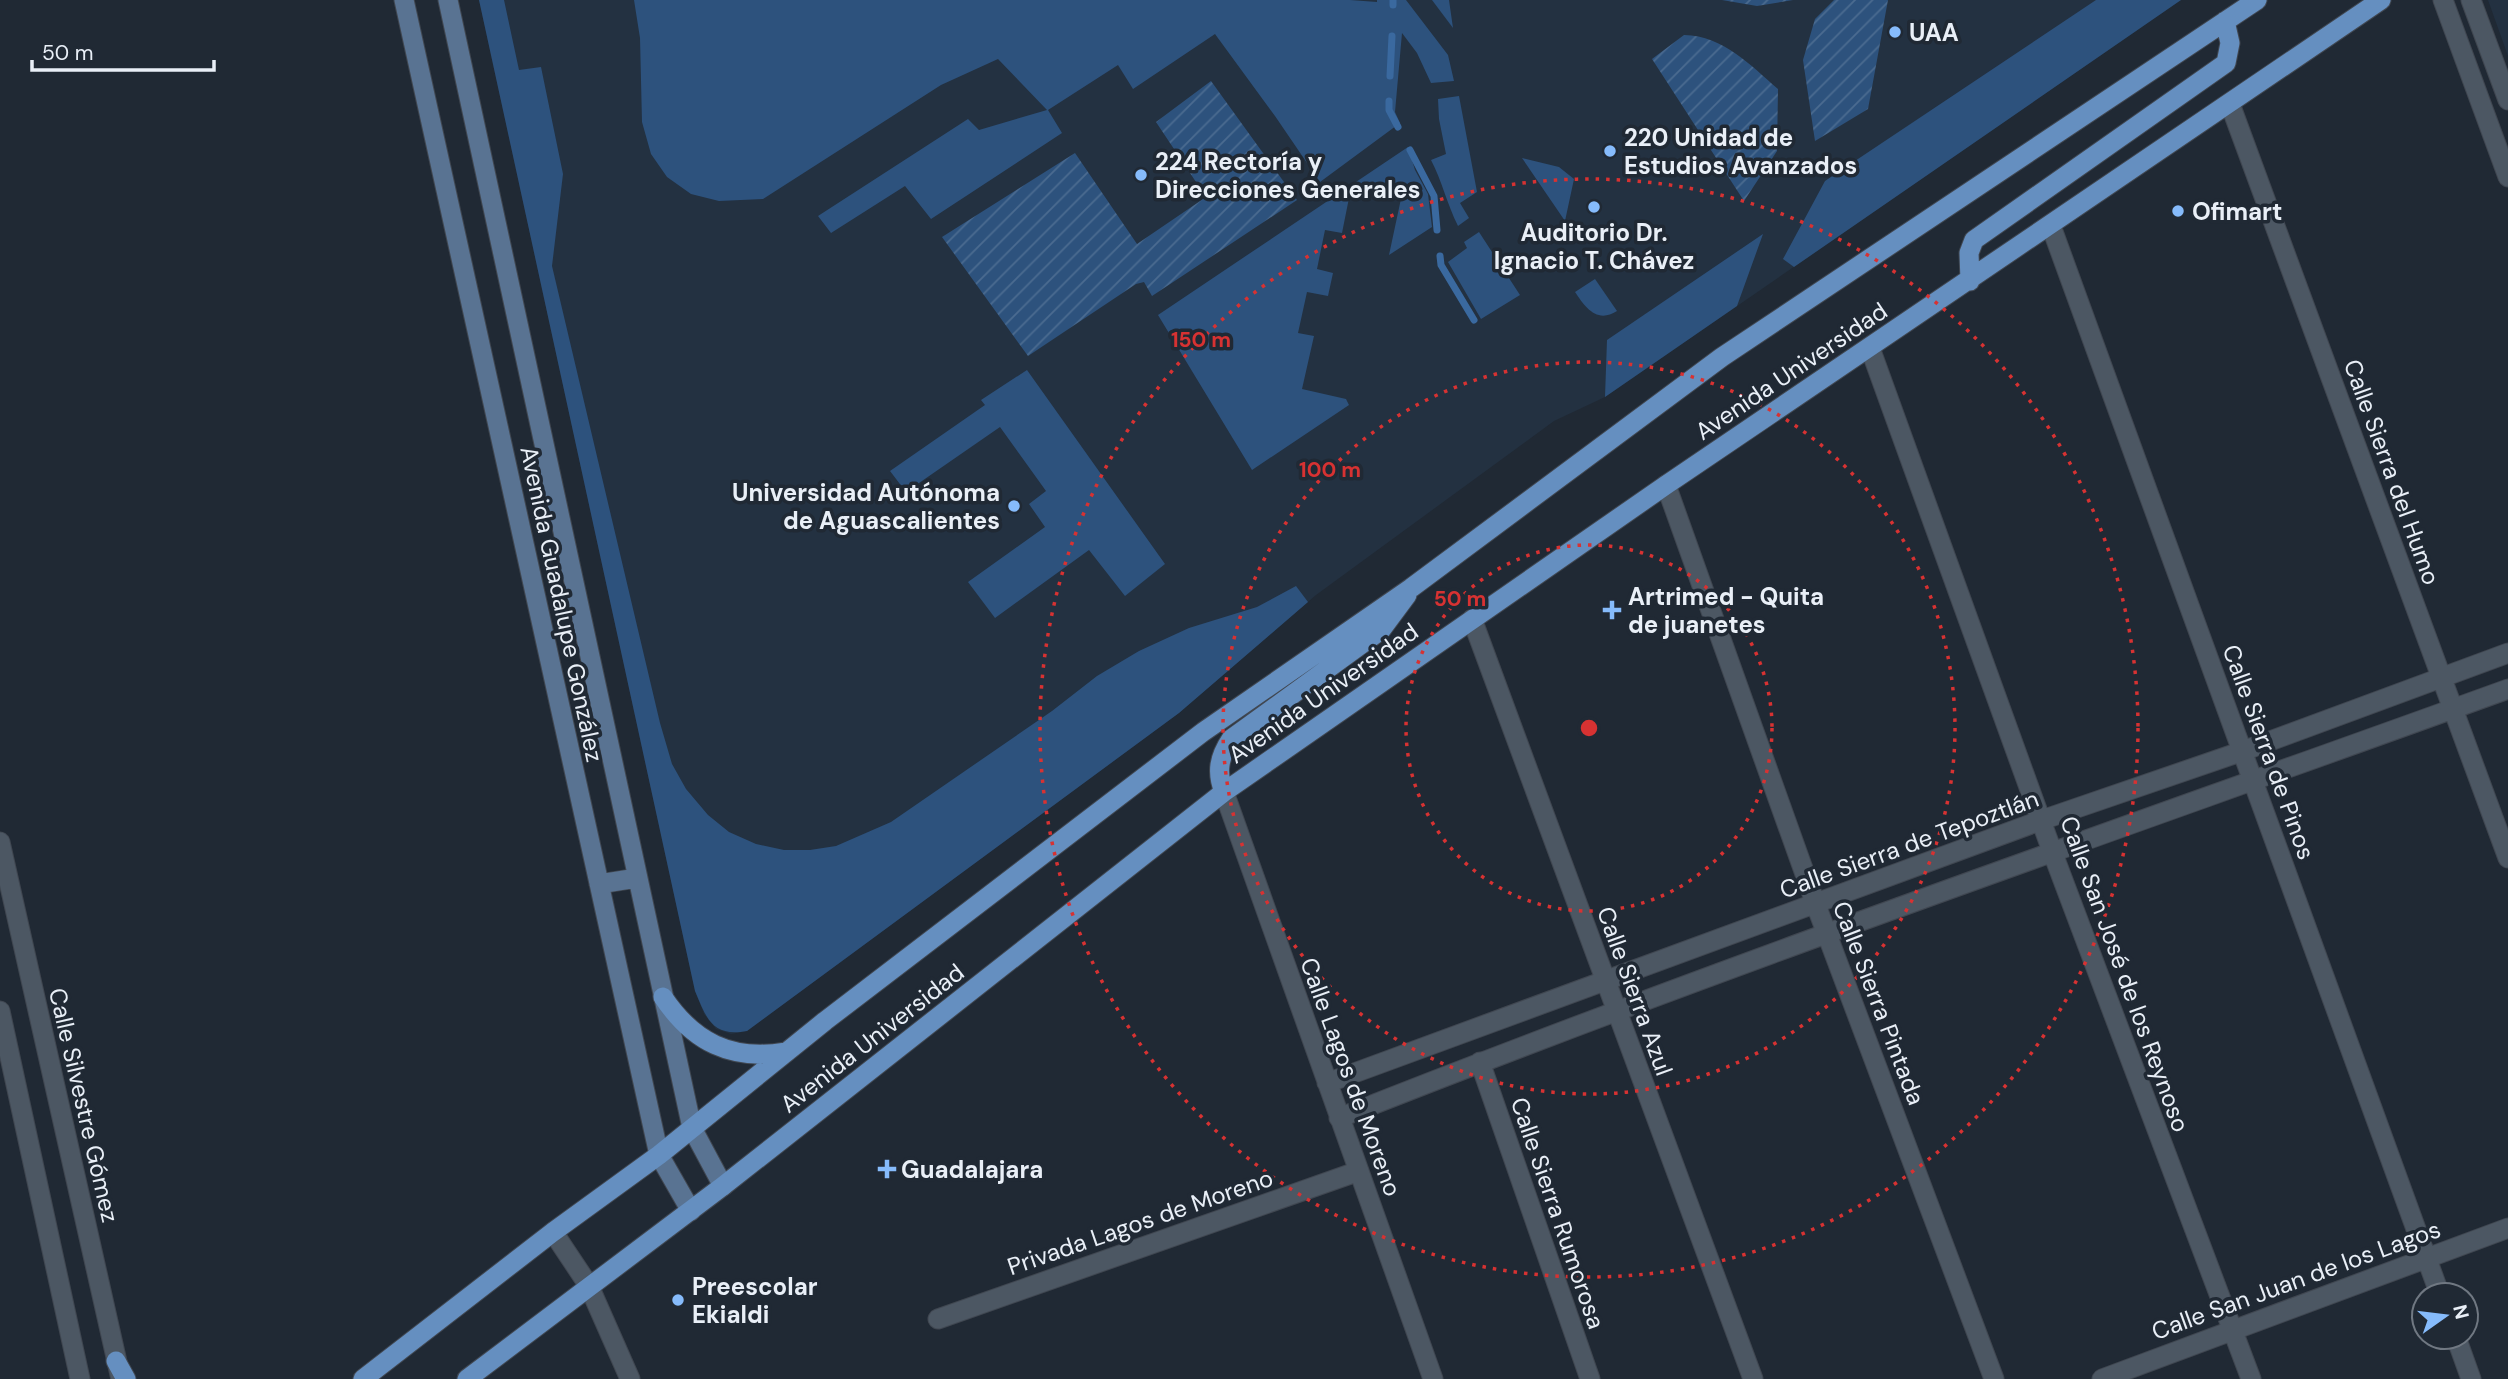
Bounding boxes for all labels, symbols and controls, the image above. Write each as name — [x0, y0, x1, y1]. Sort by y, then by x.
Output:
place label: UAA — [1909, 17, 1959, 48]
marker: UAA — [1887, 24, 1903, 40]
scale bar — [32, 28, 214, 72]
text: 50 m — [42, 39, 93, 67]
place label: 220 Unidad de Estudios Avanzados — [1624, 122, 1857, 181]
marker: 220 Unidad de Estudios Avanzados — [1602, 143, 1618, 159]
place label: 224 Rectoría y Direcciones Generales — [1155, 146, 1421, 205]
marker: 224 Rectoría y Direcciones Generales — [1133, 167, 1149, 183]
place label: Ofimart — [2192, 196, 2282, 227]
marker: Auditorio Dr. Ignacio T. Chávez — [1586, 199, 1602, 215]
marker: Ofimart — [2170, 203, 2186, 219]
place label: Auditorio Dr. Ignacio T. Chávez — [1494, 217, 1694, 276]
street label: Avenida Universidad — [1689, 295, 1893, 447]
text: 150 m — [1171, 326, 1231, 354]
street label: Calle Sierra del Humo — [2337, 355, 2447, 589]
street label: Avenida Guadalupe González — [513, 443, 611, 765]
text: 100 m — [1299, 456, 1361, 484]
place label: Universidad Autónoma de Aguascalientes — [732, 477, 1000, 536]
marker: Universidad Autónoma de Aguascalientes — [1006, 498, 1022, 514]
place label: Artrimed - Quita de juanetes — [1628, 581, 1824, 640]
text: 50 m — [1434, 585, 1486, 613]
marker: Artrimed - Quita de juanetes — [1602, 600, 1622, 620]
street label: Avenida Universidad — [1222, 616, 1424, 770]
street label: Calle Sierra de Pinos — [2216, 640, 2322, 864]
centre of rings — [1577, 716, 1601, 740]
street label: Calle Sierra de Tepoztlán — [1775, 783, 2043, 905]
street label: Calle San José de los Reynoso — [2053, 812, 2197, 1136]
street label: Calle Sierra Pintada — [1826, 897, 1932, 1109]
street label: Calle Sierra Azul — [1590, 902, 1680, 1080]
street label: Calle Lagos de Moreno — [1293, 953, 1409, 1201]
street label: Avenida Universidad — [774, 956, 970, 1120]
street label: Calle Silvestre Gómez — [42, 985, 126, 1225]
street label: Calle Sierra Rumorosa — [1504, 1093, 1612, 1333]
place label: Guadalajara — [901, 1154, 1043, 1185]
marker: Guadalajara — [879, 1161, 895, 1177]
street label: Privada Lagos de Moreno — [1003, 1162, 1277, 1282]
street label: Calle San Juan de los Lagos — [2147, 1213, 2445, 1347]
place label: Preescolar Ekialdi — [692, 1271, 818, 1330]
north arrow — [2410, 1281, 2480, 1351]
marker: Preescolar Ekialdi — [670, 1292, 686, 1308]
text: N — [2447, 1302, 2475, 1322]

